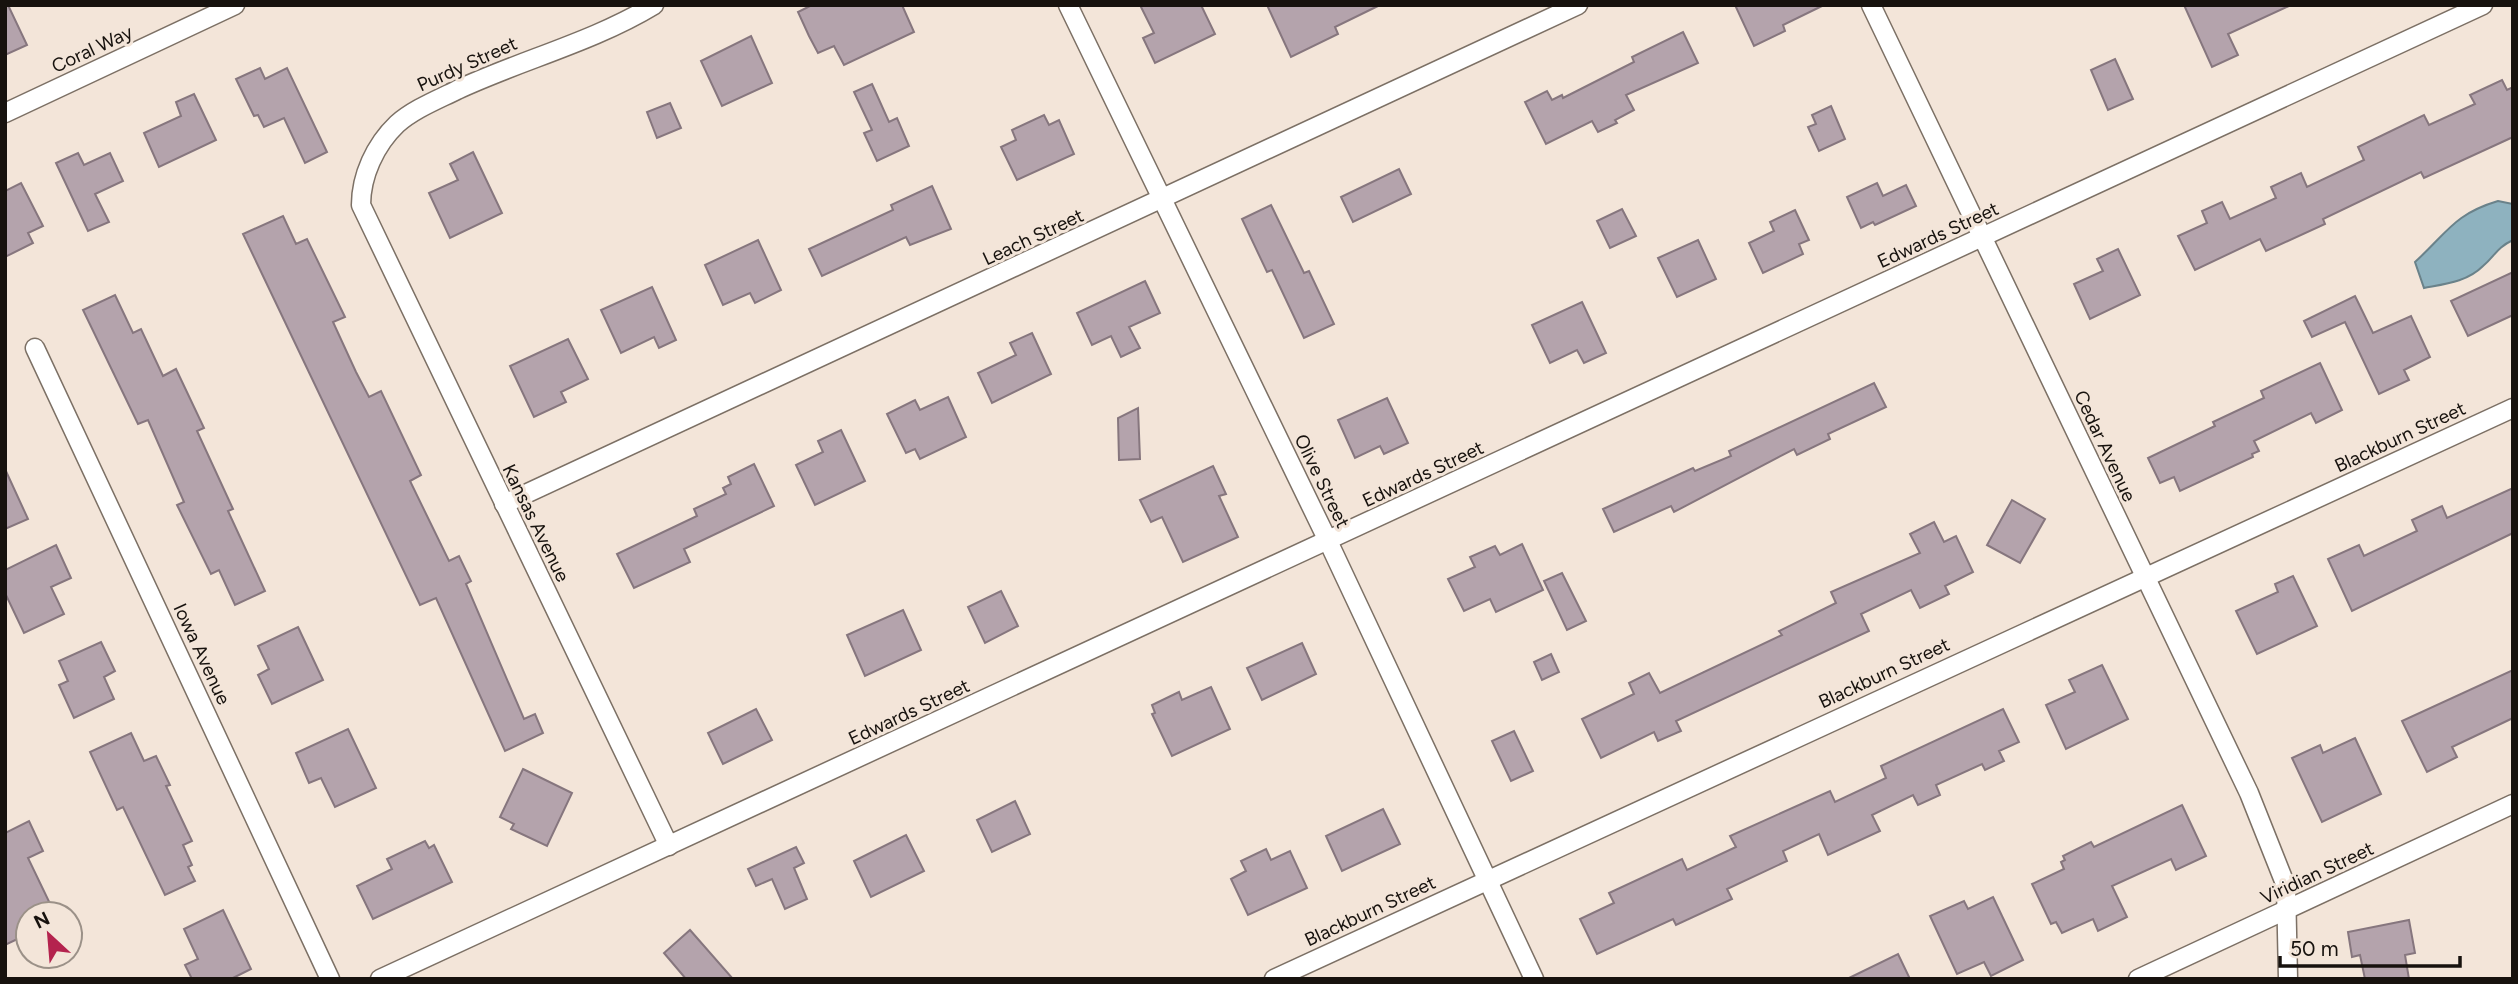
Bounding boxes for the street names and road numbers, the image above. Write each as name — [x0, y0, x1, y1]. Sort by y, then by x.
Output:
street label: Coral Way — [48, 20, 136, 78]
street label: Purdy Street — [413, 32, 521, 96]
street label: Edwards Street — [1874, 197, 2002, 273]
street label: Leach Street — [979, 204, 1087, 270]
street label: Cedar Avenue — [2069, 387, 2141, 505]
street label: Blackburn Street — [2331, 397, 2469, 477]
street label: Olive Street — [1289, 430, 1355, 532]
street label: Edwards Street — [1359, 436, 1487, 512]
street label: Kansas Avenue — [498, 460, 574, 586]
street label: Iowa Avenue — [168, 600, 236, 708]
street label: Blackburn Street — [1815, 633, 1953, 713]
street label: Edwards Street — [845, 674, 973, 750]
street label: Viridian Street — [2257, 837, 2377, 909]
street label: Blackburn Street — [1301, 871, 1439, 951]

